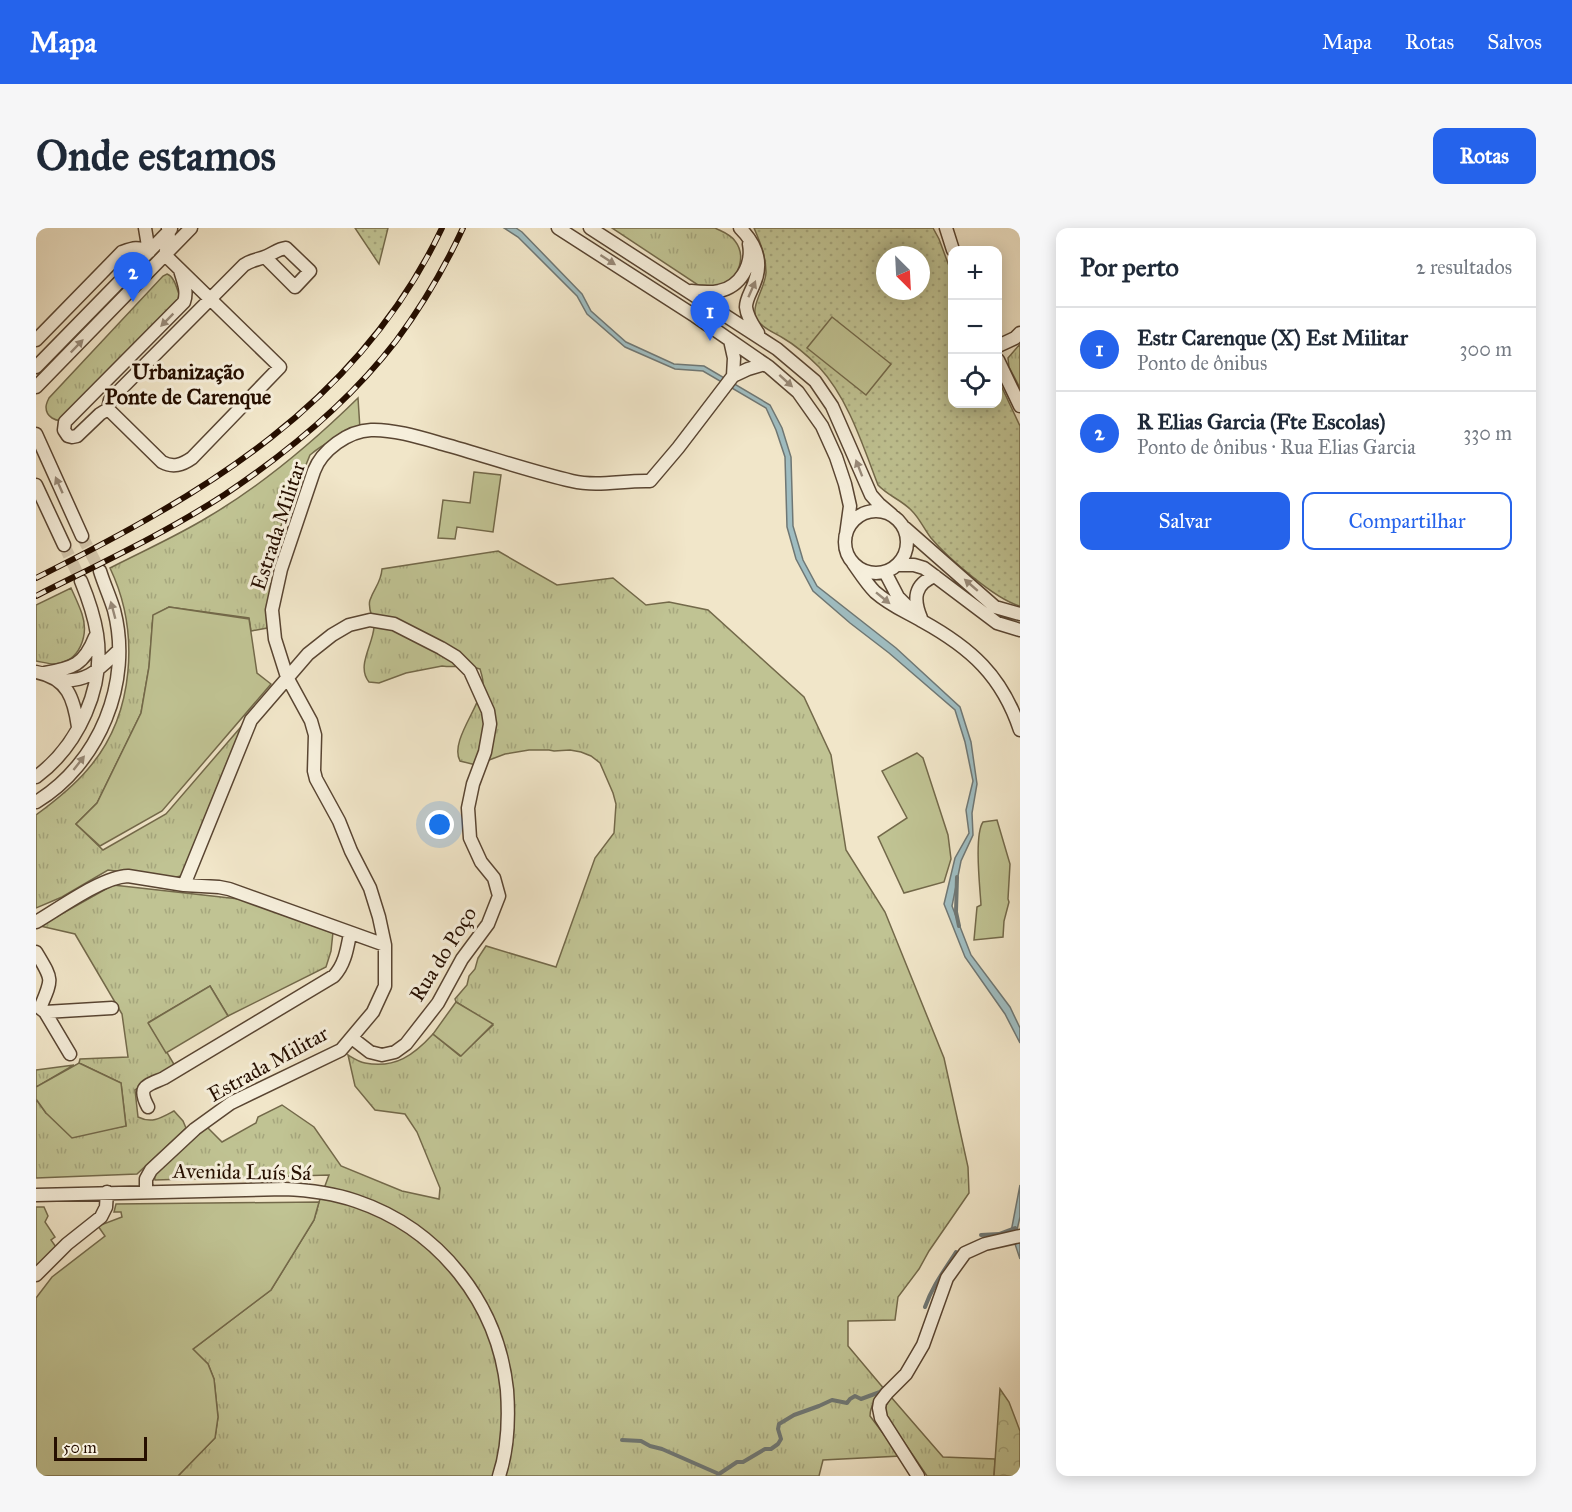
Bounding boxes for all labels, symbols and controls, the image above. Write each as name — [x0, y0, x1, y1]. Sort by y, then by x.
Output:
text: Mapa — [30, 25, 97, 60]
text: Mapa — [1322, 29, 1372, 55]
text: Rotas — [1405, 29, 1454, 55]
text: Salvos — [1487, 29, 1542, 55]
button: Rotas — [1433, 128, 1536, 184]
text: Onde estamos — [36, 130, 276, 182]
north arrow — [876, 246, 930, 300]
map controls — [948, 246, 1002, 408]
button: + — [948, 246, 1002, 300]
text: Por perto — [1080, 251, 1179, 283]
pin: 2 — [114, 253, 152, 302]
one-way arrow — [599, 254, 615, 266]
text: 2 resultados — [1416, 255, 1512, 279]
one-way arrow — [747, 279, 757, 297]
pin: 1 — [690, 291, 730, 341]
button: − — [948, 300, 1002, 354]
one-way arrow — [160, 312, 174, 326]
text: Estr Carenque (X) Est Militar — [1137, 324, 1408, 351]
text: 1 — [1096, 337, 1103, 361]
text: 300 m — [1460, 337, 1512, 361]
one-way arrow — [70, 339, 84, 353]
text: Ponto de ônibus — [1137, 351, 1267, 375]
button: locate — [948, 354, 1002, 408]
district label: Urbanização Ponte de Carenque — [105, 358, 271, 410]
one-way arrow — [778, 374, 793, 387]
text: R Elias Garcia (Fte Escolas) — [1137, 408, 1386, 435]
text: 2 — [1095, 421, 1104, 445]
text: 330 m — [1463, 421, 1512, 445]
text: Ponto de ônibus · Rua Elias Garcia — [1137, 435, 1416, 459]
street label: Estrada Militar — [245, 458, 311, 594]
one-way arrow — [854, 459, 863, 477]
one-way arrow — [54, 476, 64, 494]
button: Salvar — [1080, 492, 1290, 550]
button: Compartilhar — [1302, 492, 1512, 550]
one-way arrow — [963, 579, 979, 592]
one-way arrow — [875, 591, 890, 603]
one-way arrow — [107, 601, 117, 619]
one-way arrow — [73, 755, 85, 771]
your location — [425, 810, 454, 839]
street label: Rua do Poço — [404, 902, 482, 1006]
street label: Estrada Militar — [203, 1020, 333, 1108]
street label: Avenida Luís Sá — [172, 1158, 312, 1186]
scale bar — [54, 1434, 147, 1462]
text: 50 m — [63, 1438, 97, 1457]

